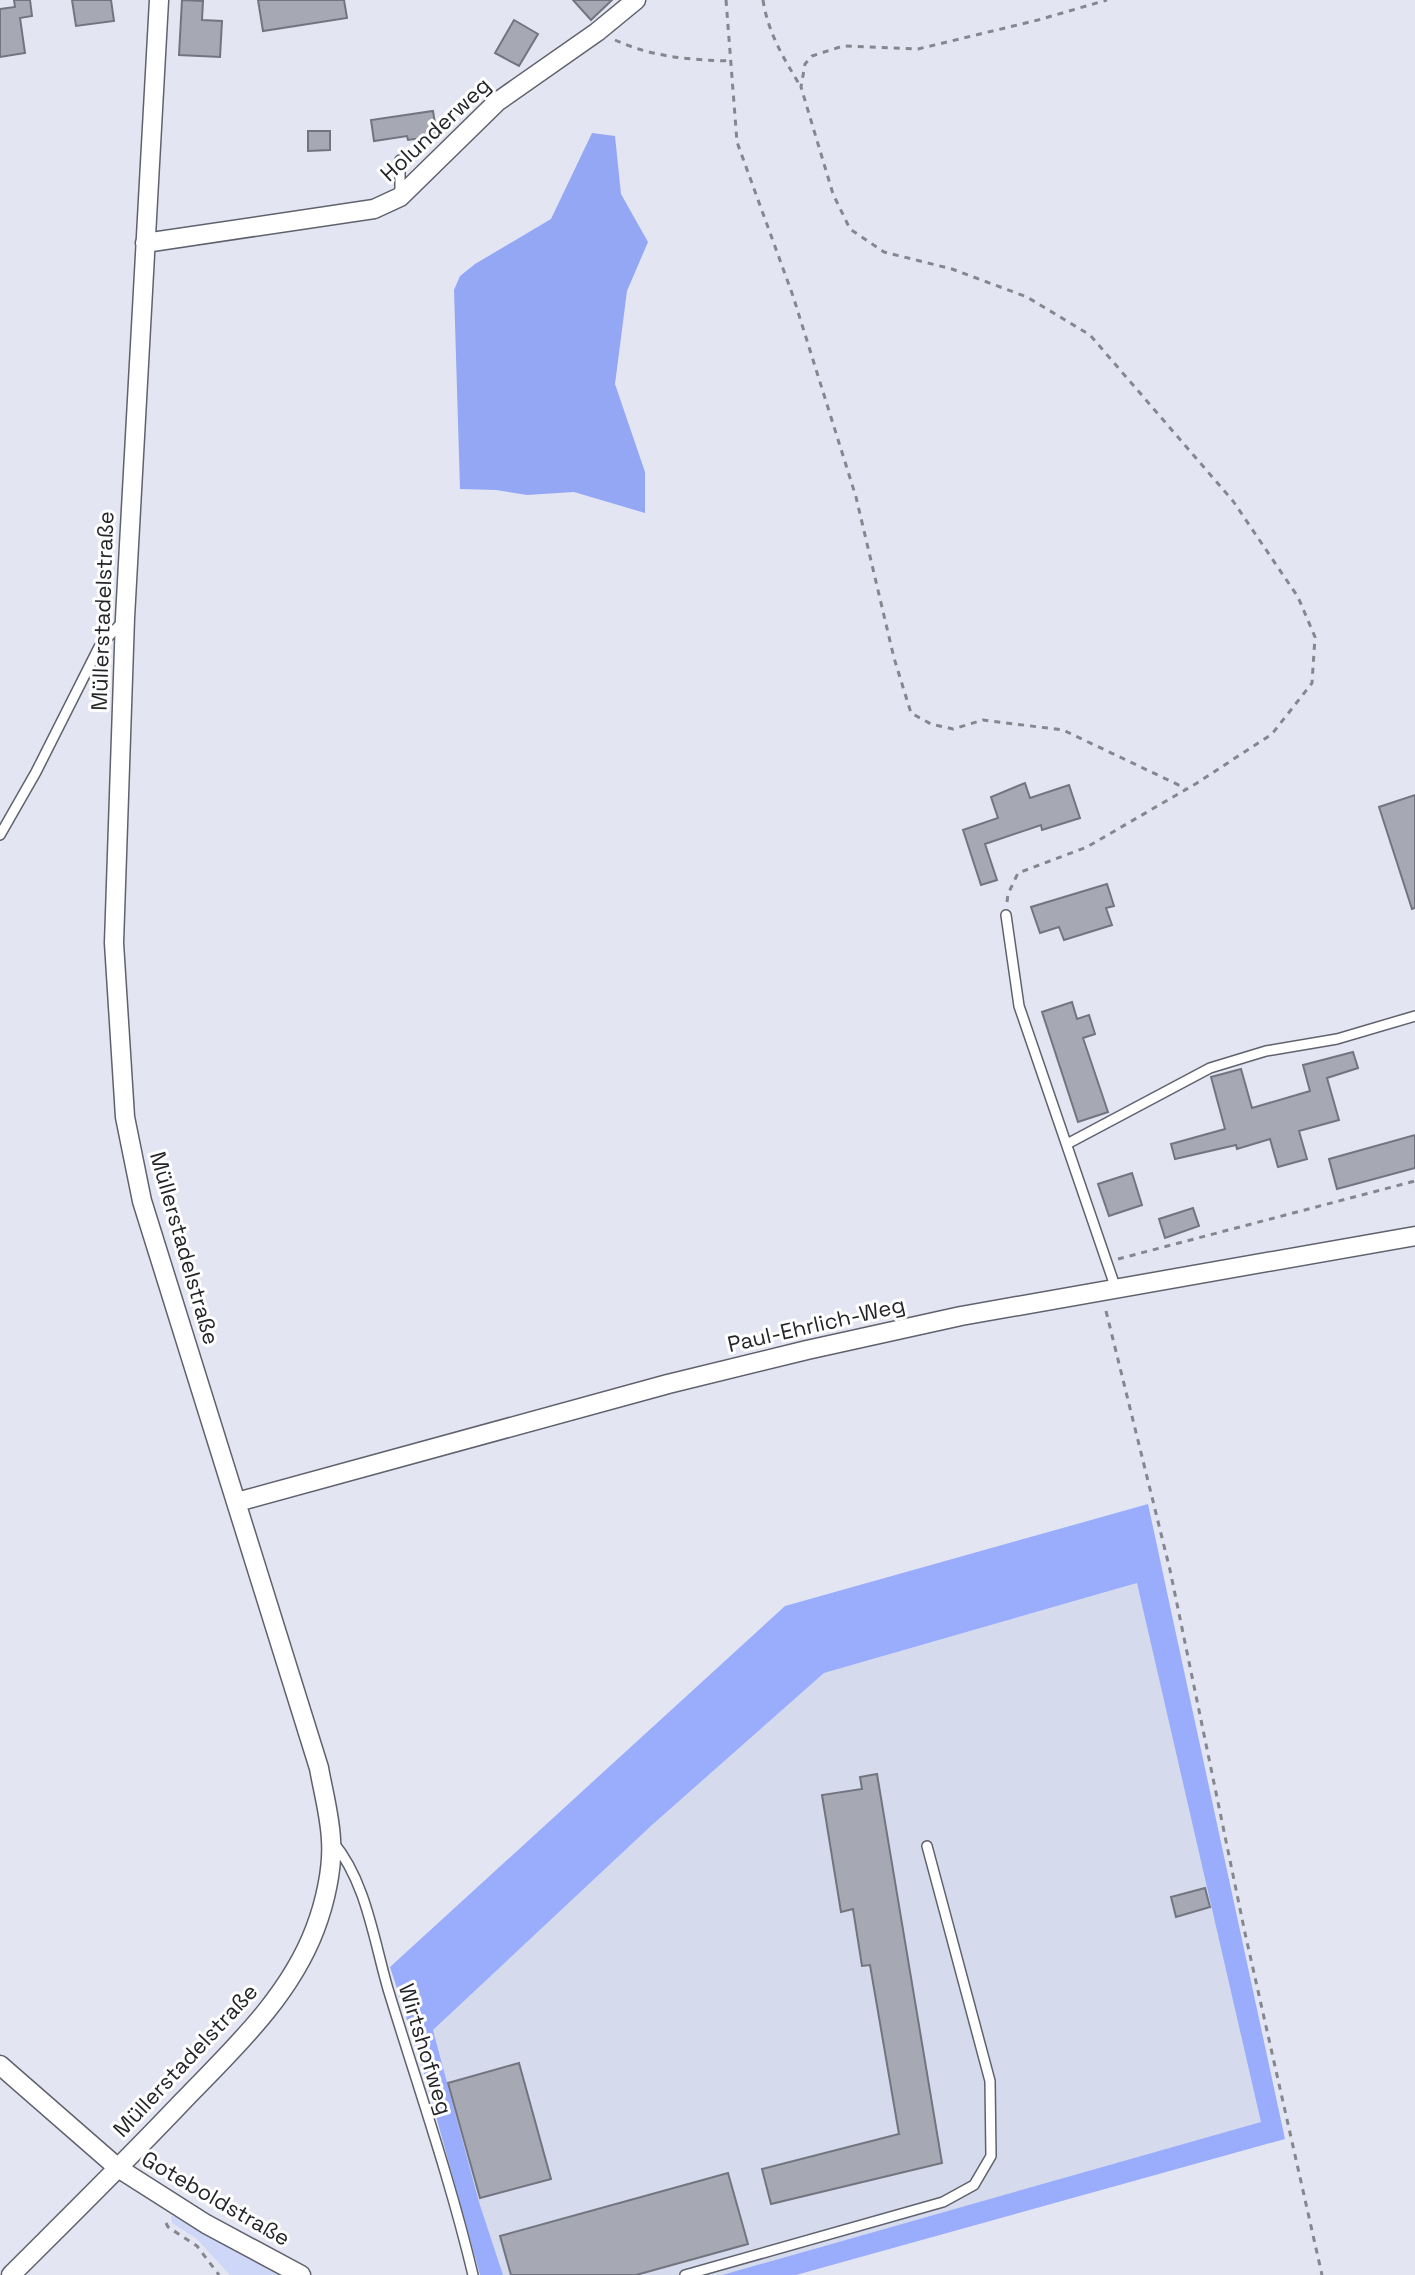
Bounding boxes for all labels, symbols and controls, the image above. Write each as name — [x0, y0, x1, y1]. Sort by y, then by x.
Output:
street label: Holunderweg — [374, 71, 496, 187]
street label: Müllerstadelstraße — [85, 511, 119, 711]
street label: Müllerstadelstraße — [144, 1148, 226, 1348]
street label: Paul-Ehrlich-Weg — [724, 1290, 908, 1358]
street label: Müllerstadelstraße — [107, 1977, 263, 2143]
street label: Wirtshofweg — [393, 1980, 459, 2118]
street label: Goteboldstraße — [137, 2144, 295, 2252]

